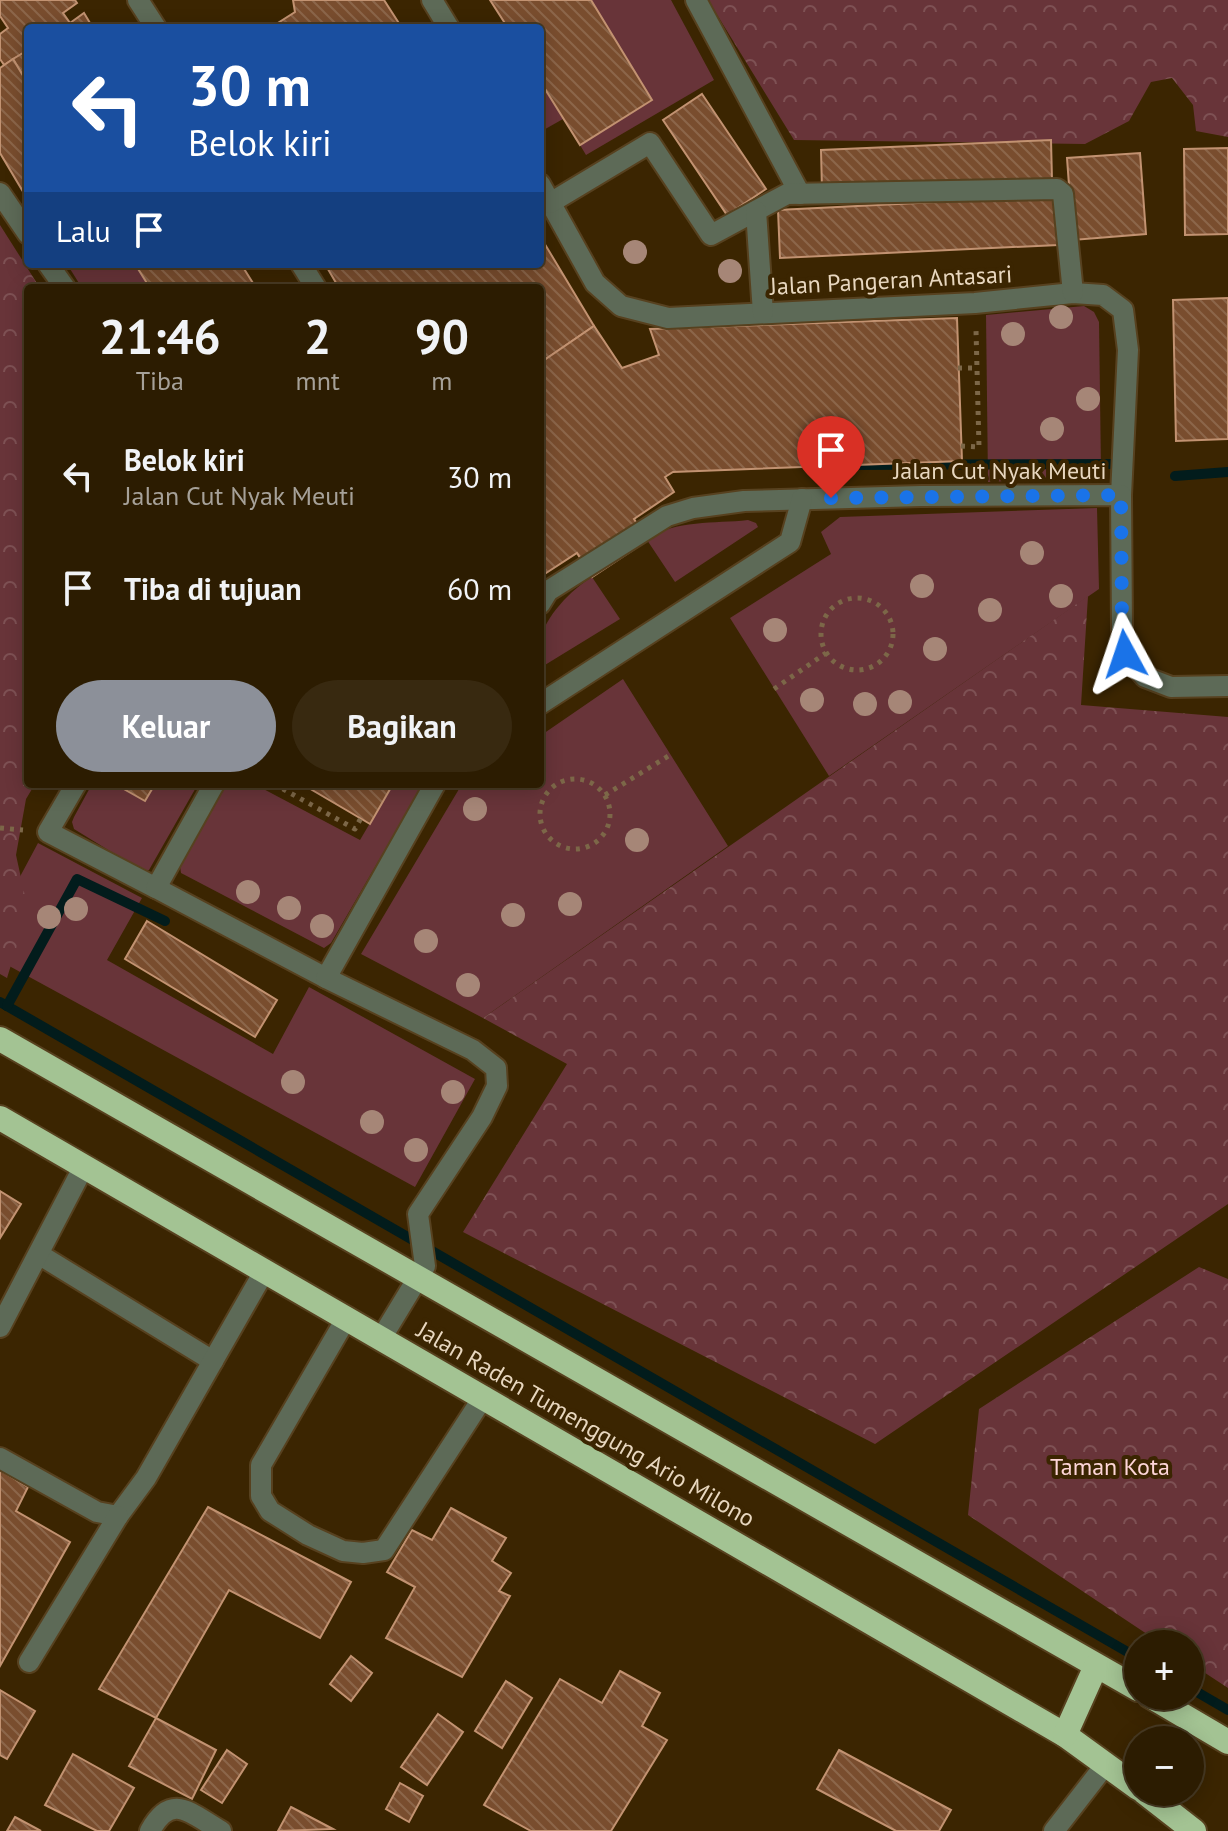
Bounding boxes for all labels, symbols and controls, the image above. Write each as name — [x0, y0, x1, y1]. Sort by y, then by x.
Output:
text: 30 m — [188, 49, 311, 121]
icon: left — [56, 56, 160, 160]
text: Belok kiri — [188, 119, 332, 166]
icon: arrive — [127, 208, 171, 252]
text: Lalu — [56, 211, 111, 250]
street label: Jalan Pangeran Antasari — [768, 258, 1013, 302]
text: 21:46 — [99, 305, 221, 367]
text: 2 — [304, 305, 331, 367]
text: 90 — [415, 305, 469, 367]
text: Tiba — [136, 364, 184, 397]
text: mnt — [296, 364, 340, 397]
text: m — [431, 364, 452, 397]
pin — [797, 416, 865, 498]
icon: arrive — [809, 428, 853, 472]
text: Belok kiri — [124, 440, 245, 479]
icon: left — [56, 454, 100, 498]
street label: Jalan Cut Nyak Meuti — [892, 455, 1107, 486]
text: 30 m — [447, 457, 512, 496]
text: Jalan Cut Nyak Meuti — [124, 479, 355, 512]
icon: arrive — [56, 566, 100, 610]
text: Tiba di tujuan — [124, 569, 302, 608]
text: 60 m — [447, 569, 512, 608]
position arrow — [1083, 612, 1167, 696]
button: Keluar — [56, 680, 276, 772]
button: Bagikan — [292, 680, 512, 772]
street label: Jalan Raden Tumenggung Ario Milono — [411, 1314, 761, 1534]
park label: Taman Kota — [1050, 1451, 1170, 1482]
map controls — [1124, 1630, 1204, 1806]
button: + — [1124, 1630, 1204, 1710]
button: − — [1124, 1726, 1204, 1806]

